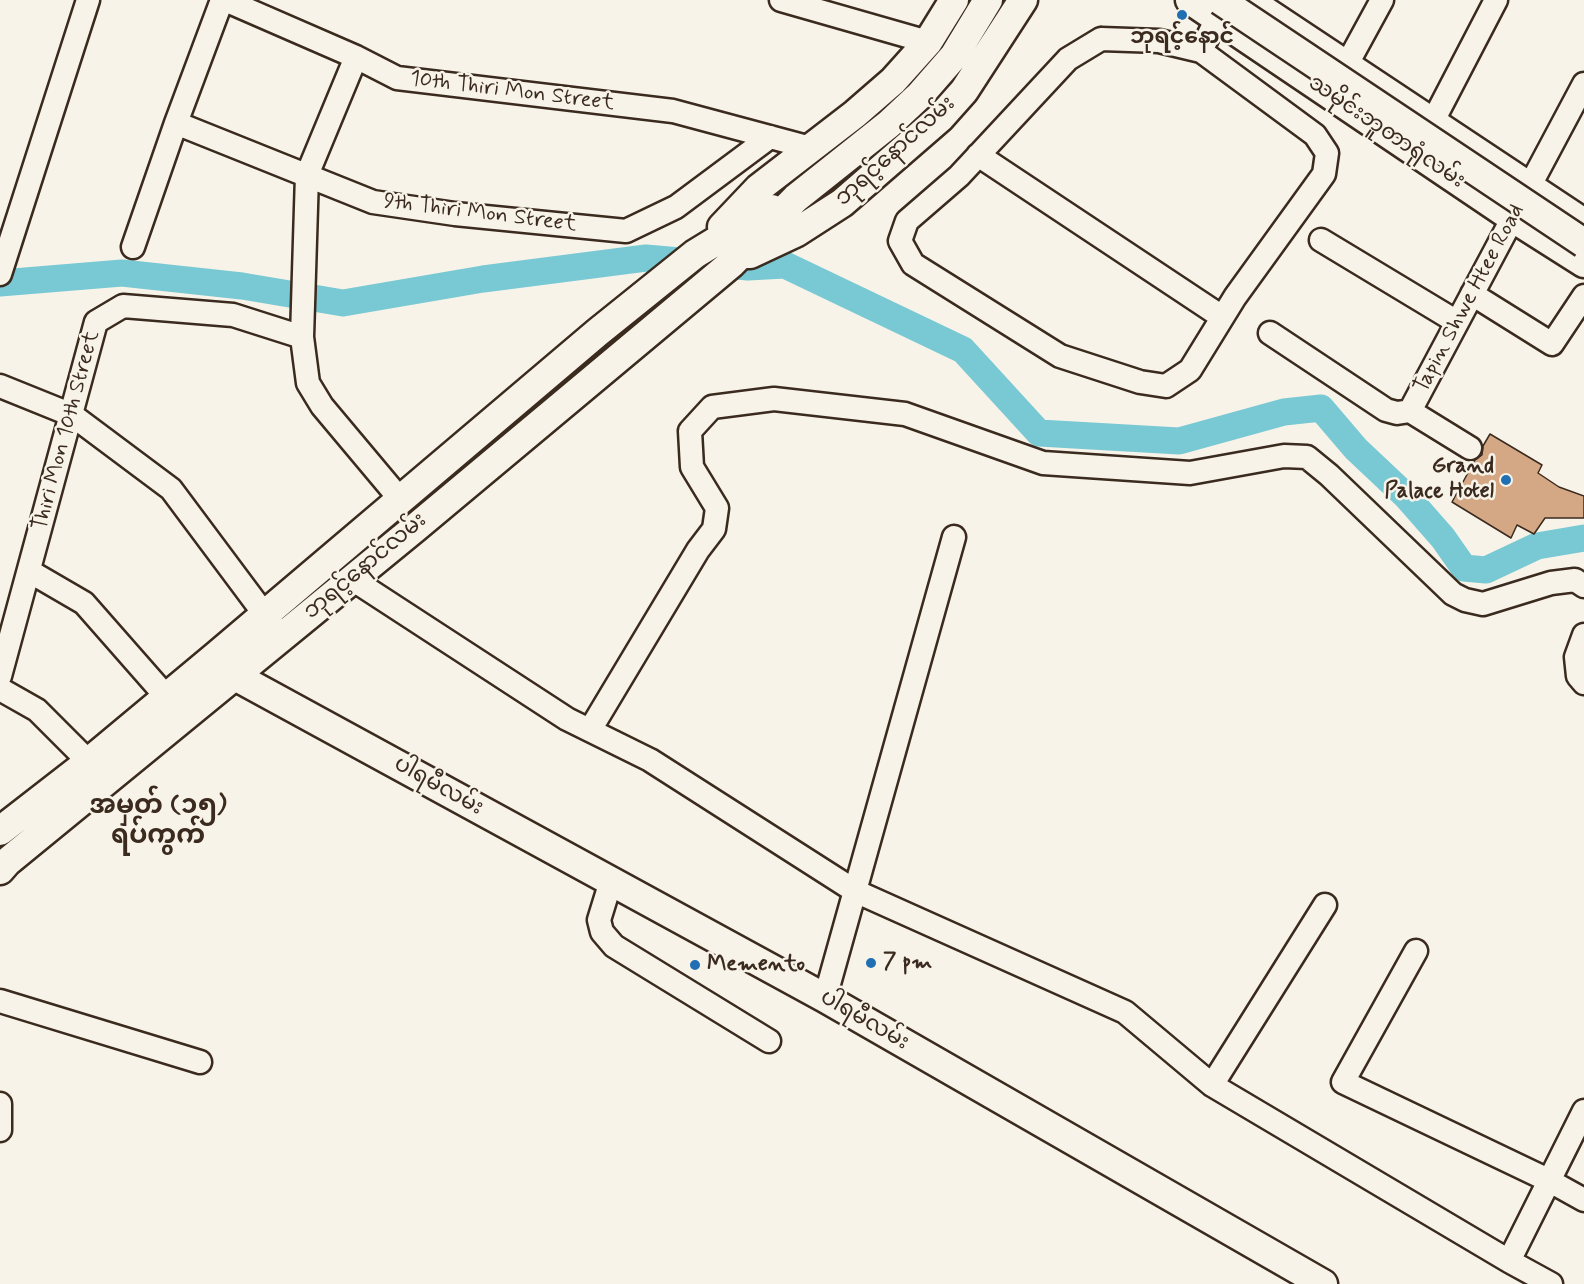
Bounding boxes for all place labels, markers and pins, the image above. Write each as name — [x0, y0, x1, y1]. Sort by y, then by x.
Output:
marker: ဘုရင့်နောင် — [1175, 8, 1189, 22]
place label: ဘုရင့်နောင် — [1130, 25, 1234, 51]
place label: Grand Palace Hotel — [1384, 454, 1494, 506]
marker: Grand Palace Hotel — [1499, 473, 1513, 487]
place label: 7 pm — [883, 950, 932, 976]
place label: Memento — [707, 952, 805, 978]
marker: 7 pm — [864, 956, 878, 970]
marker: Memento — [688, 958, 702, 972]

